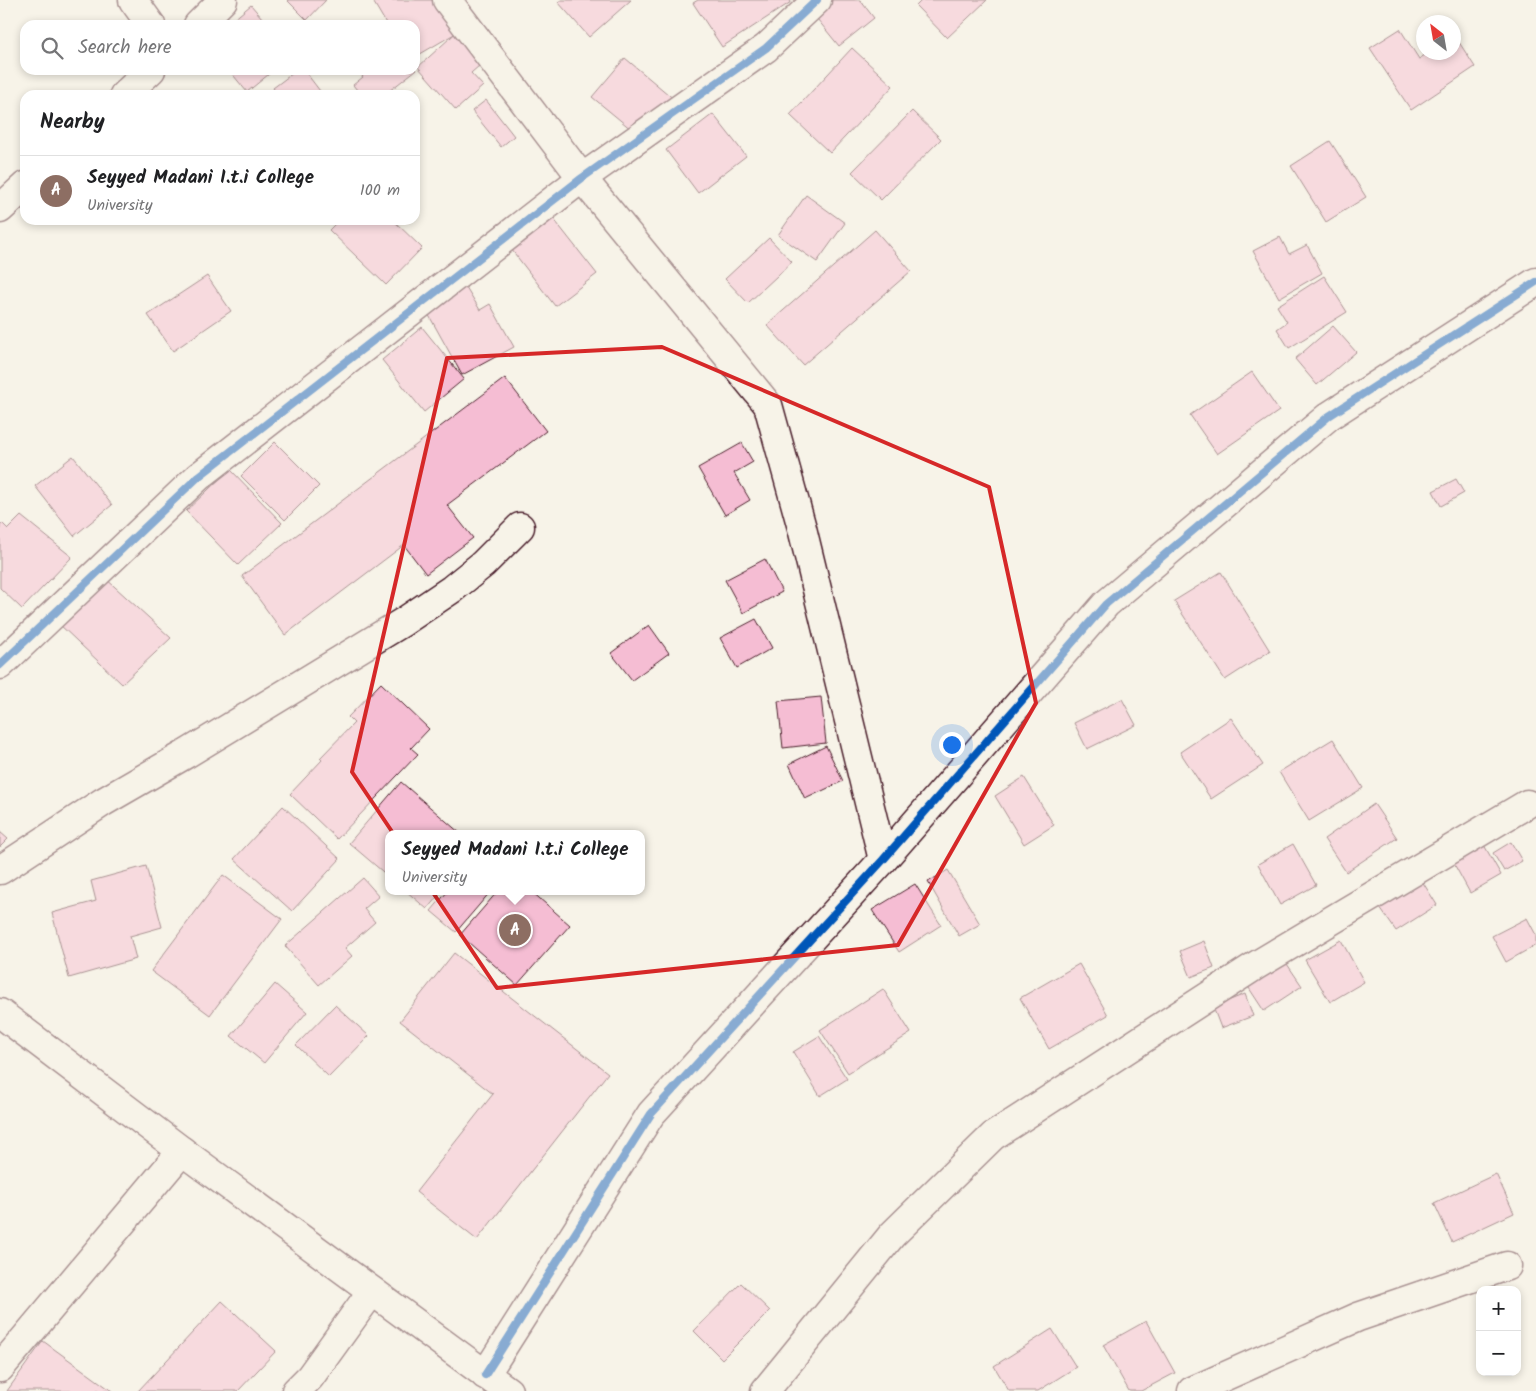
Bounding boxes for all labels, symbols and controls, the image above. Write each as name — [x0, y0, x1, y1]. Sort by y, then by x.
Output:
north arrow — [1416, 15, 1461, 60]
search box — [20, 20, 420, 75]
text: Search here — [78, 33, 172, 63]
icon: search — [38, 34, 66, 62]
text: Nearby — [40, 106, 105, 139]
text: Seyyed Madani I.t.i College — [87, 163, 314, 193]
text: A — [51, 178, 61, 203]
text: 100 m — [360, 178, 400, 203]
text: University — [87, 193, 152, 218]
your location — [939, 732, 965, 758]
popup — [385, 830, 645, 895]
text: Seyyed Madani I.t.i College — [402, 835, 629, 865]
text: University — [402, 865, 467, 890]
pin: A — [499, 911, 531, 949]
map controls — [1476, 1286, 1521, 1376]
button: + — [1476, 1286, 1521, 1331]
button: − — [1476, 1331, 1521, 1376]

